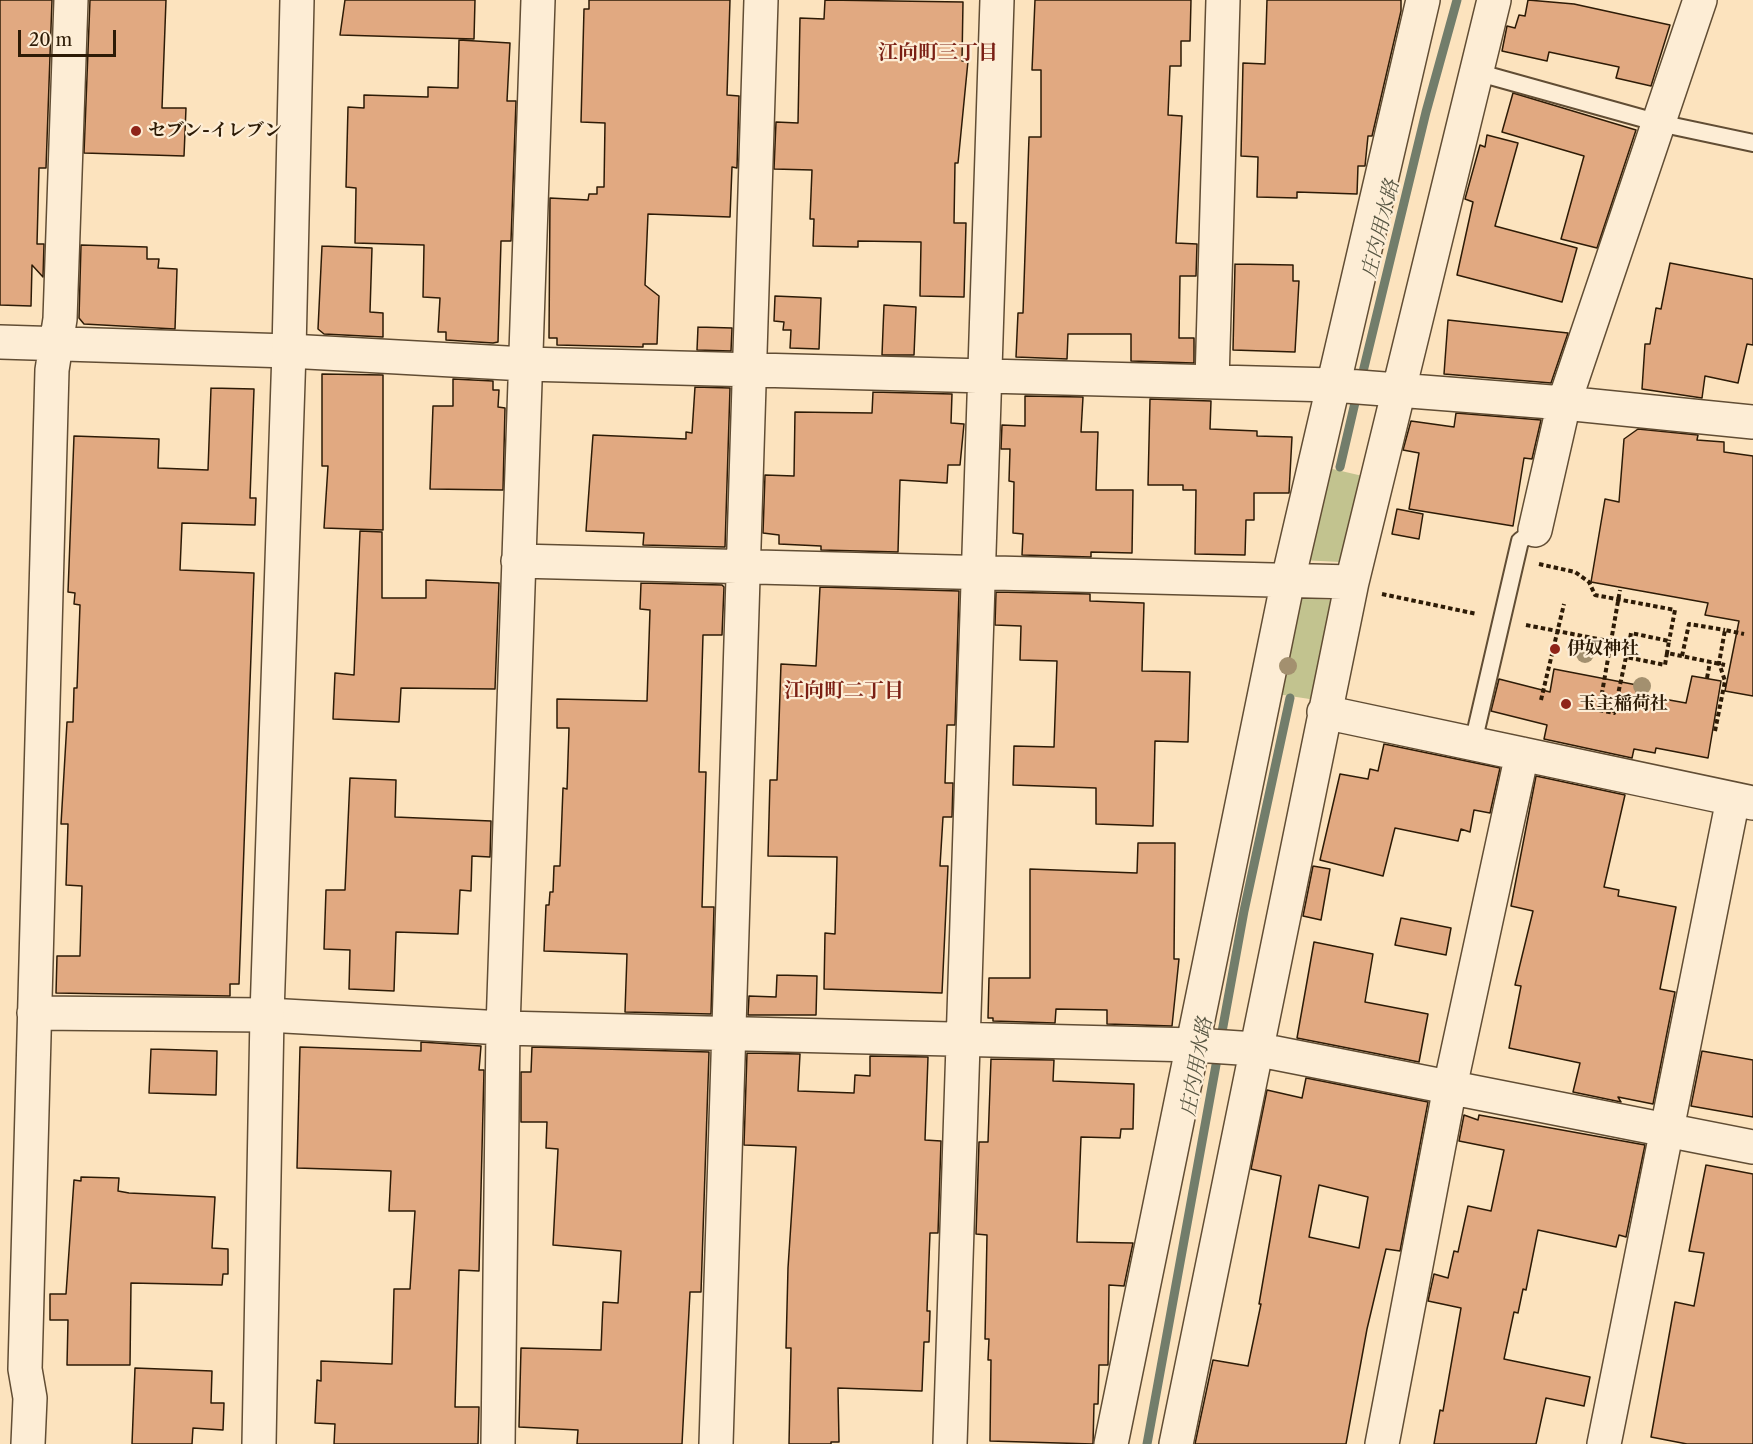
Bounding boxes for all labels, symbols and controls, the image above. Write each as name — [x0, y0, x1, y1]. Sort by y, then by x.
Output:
scale bar — [21, 18, 118, 56]
text: 20 m — [29, 29, 72, 51]
district label: 江向町三丁目 — [878, 41, 998, 65]
place label: セブン-イレブン — [148, 120, 282, 142]
marker: セブン-イレブン — [129, 124, 143, 138]
water label: 庄内用水路 — [1357, 178, 1405, 280]
place label: 伊奴神社 — [1567, 638, 1639, 660]
marker: 伊奴神社 — [1548, 642, 1562, 656]
district label: 江向町二丁目 — [784, 679, 904, 703]
place label: 玉主稲荷社 — [1578, 693, 1668, 715]
marker: 玉主稲荷社 — [1559, 697, 1573, 711]
water label: 庄内用水路 — [1176, 1016, 1218, 1118]

